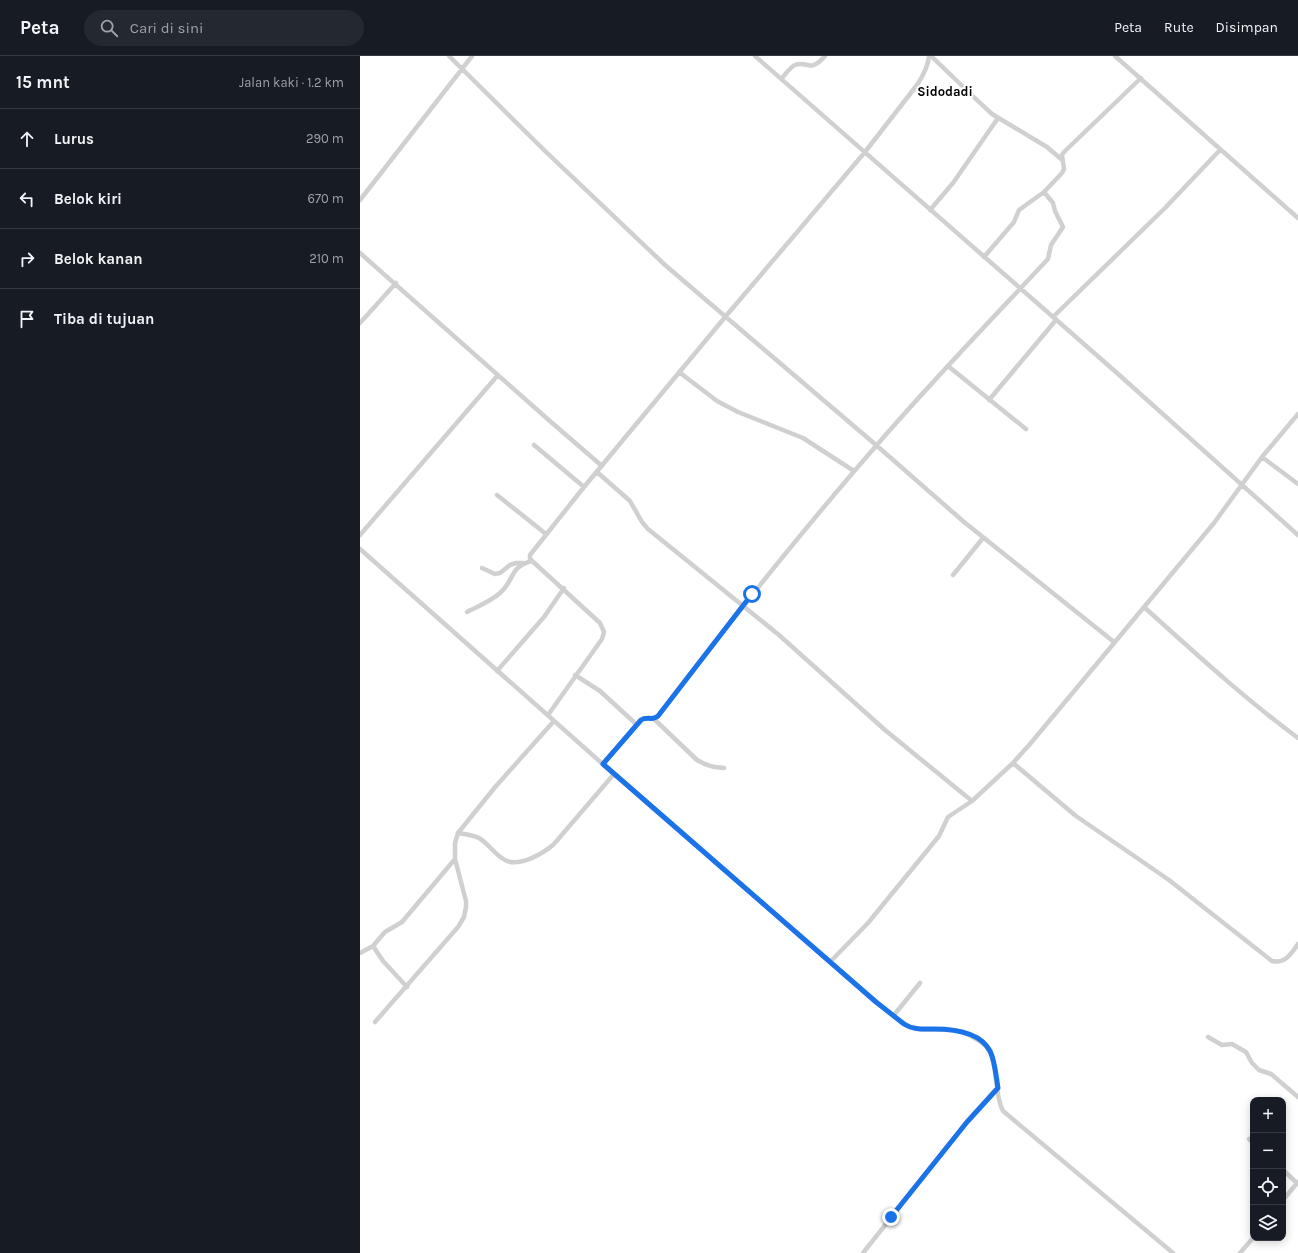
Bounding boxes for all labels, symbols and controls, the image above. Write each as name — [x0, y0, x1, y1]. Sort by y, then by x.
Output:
search box — [84, 10, 364, 46]
text: Peta — [20, 17, 60, 39]
icon: search — [98, 17, 120, 39]
text: Cari di sini — [130, 19, 203, 37]
text: Peta — [1114, 19, 1142, 36]
text: Rute — [1164, 19, 1194, 36]
text: Disimpan — [1216, 19, 1278, 36]
text: 15 mnt — [16, 72, 70, 92]
text: Jalan kaki · 1.2 km — [239, 75, 344, 90]
district label: Sidodadi — [917, 84, 973, 99]
icon: ahead — [16, 128, 38, 150]
text: Lurus — [54, 130, 94, 148]
text: 290 m — [306, 131, 344, 146]
icon: left — [16, 188, 38, 210]
text: Belok kiri — [54, 190, 122, 208]
text: 670 m — [307, 191, 344, 206]
icon: right — [16, 248, 38, 270]
text: Belok kanan — [54, 250, 143, 268]
text: 210 m — [309, 251, 344, 266]
icon: arrive — [16, 308, 38, 330]
text: Tiba di tujuan — [54, 310, 154, 328]
route start — [743, 585, 761, 603]
map controls — [1250, 1097, 1286, 1241]
button: + — [1250, 1097, 1286, 1133]
button: − — [1250, 1133, 1286, 1169]
button: locate — [1250, 1169, 1286, 1205]
button: layers — [1250, 1205, 1286, 1241]
route end — [882, 1208, 900, 1226]

